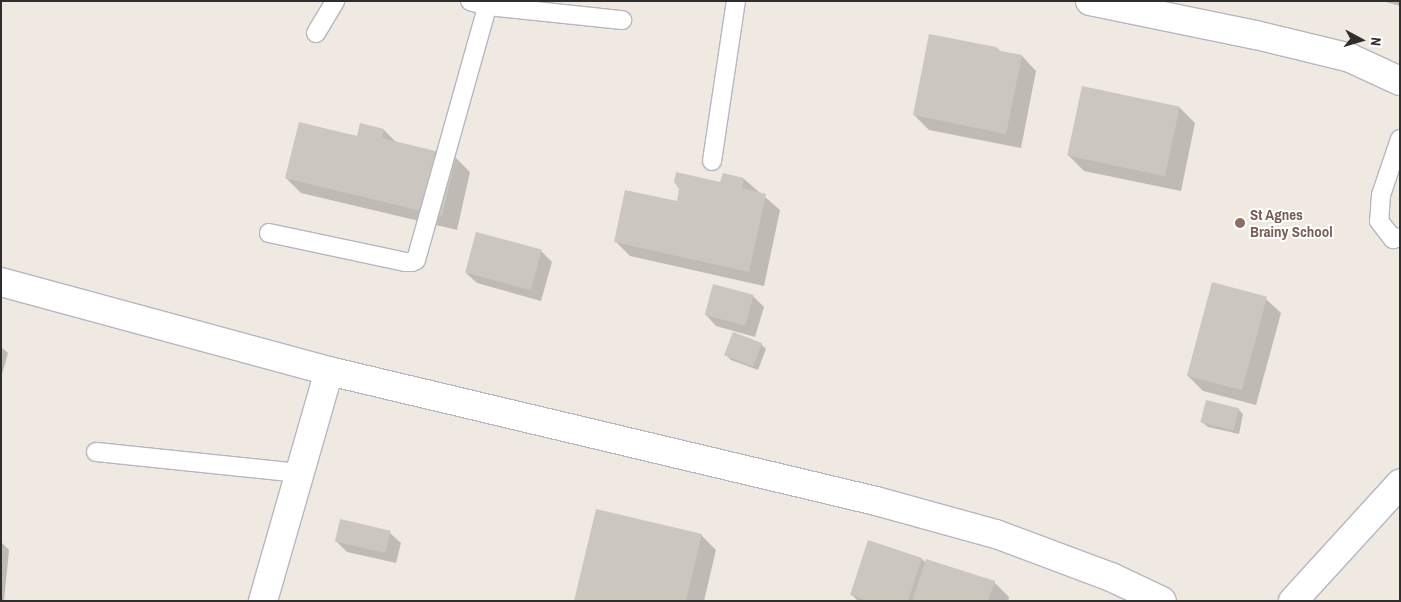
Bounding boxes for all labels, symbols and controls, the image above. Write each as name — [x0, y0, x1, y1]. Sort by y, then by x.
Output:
north arrow — [1336, 15, 1386, 65]
text: N — [1367, 36, 1385, 47]
place label: St Agnes Brainy School — [1250, 205, 1333, 240]
marker: St Agnes Brainy School — [1234, 217, 1246, 229]

